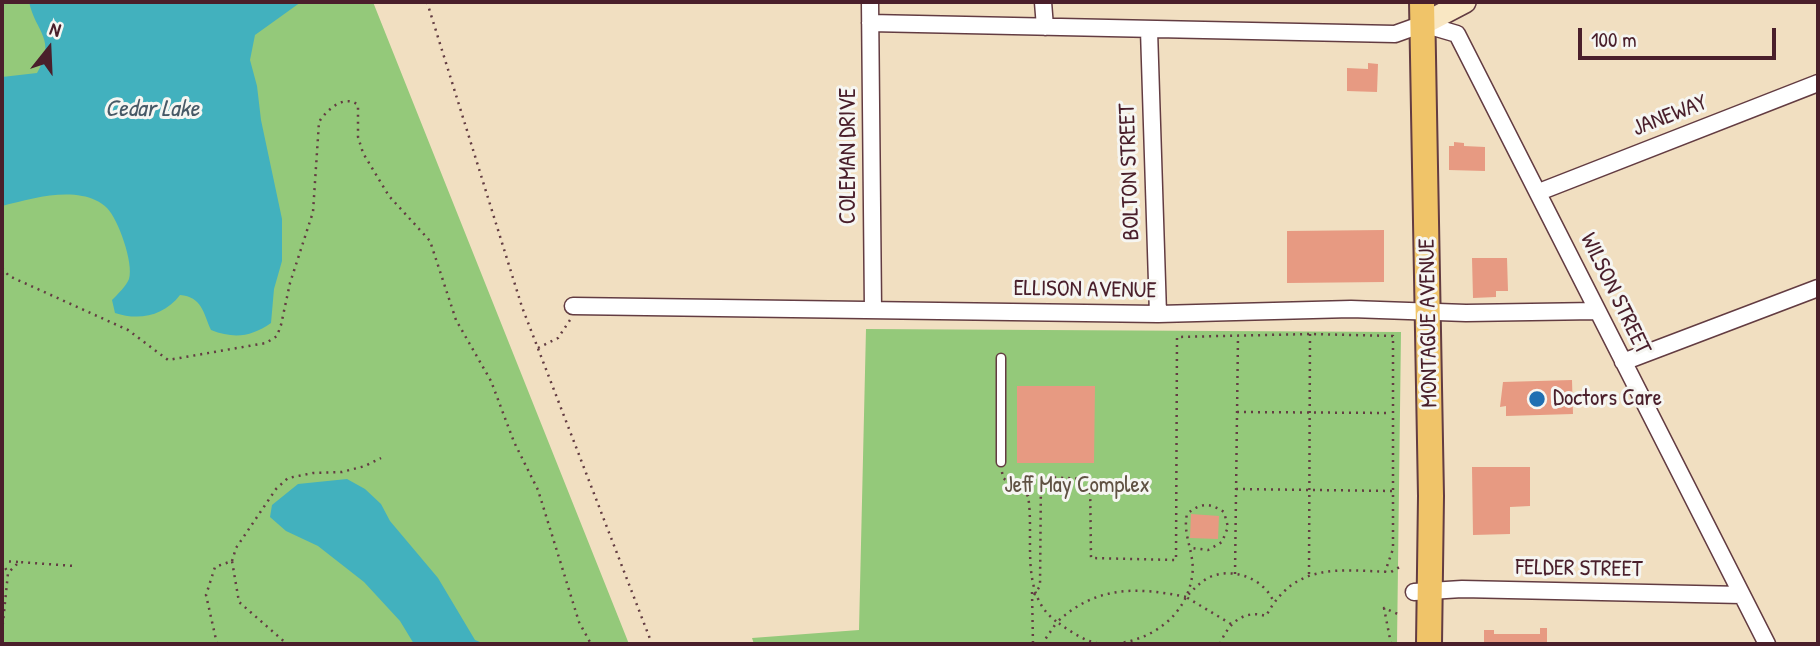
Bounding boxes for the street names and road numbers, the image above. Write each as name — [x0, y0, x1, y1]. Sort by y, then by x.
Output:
street label: COLEMAN DRIVE — [835, 88, 863, 224]
street label: JANEWAY — [1629, 89, 1711, 143]
street label: BOLTON STREET — [1114, 103, 1146, 241]
street label: WILSON STREET — [1574, 229, 1656, 359]
street label: MONTAGUE AVENUE — [1414, 238, 1444, 408]
street label: ELLISON AVENUE — [1013, 275, 1157, 305]
street label: FELDER STREET — [1515, 554, 1643, 584]

